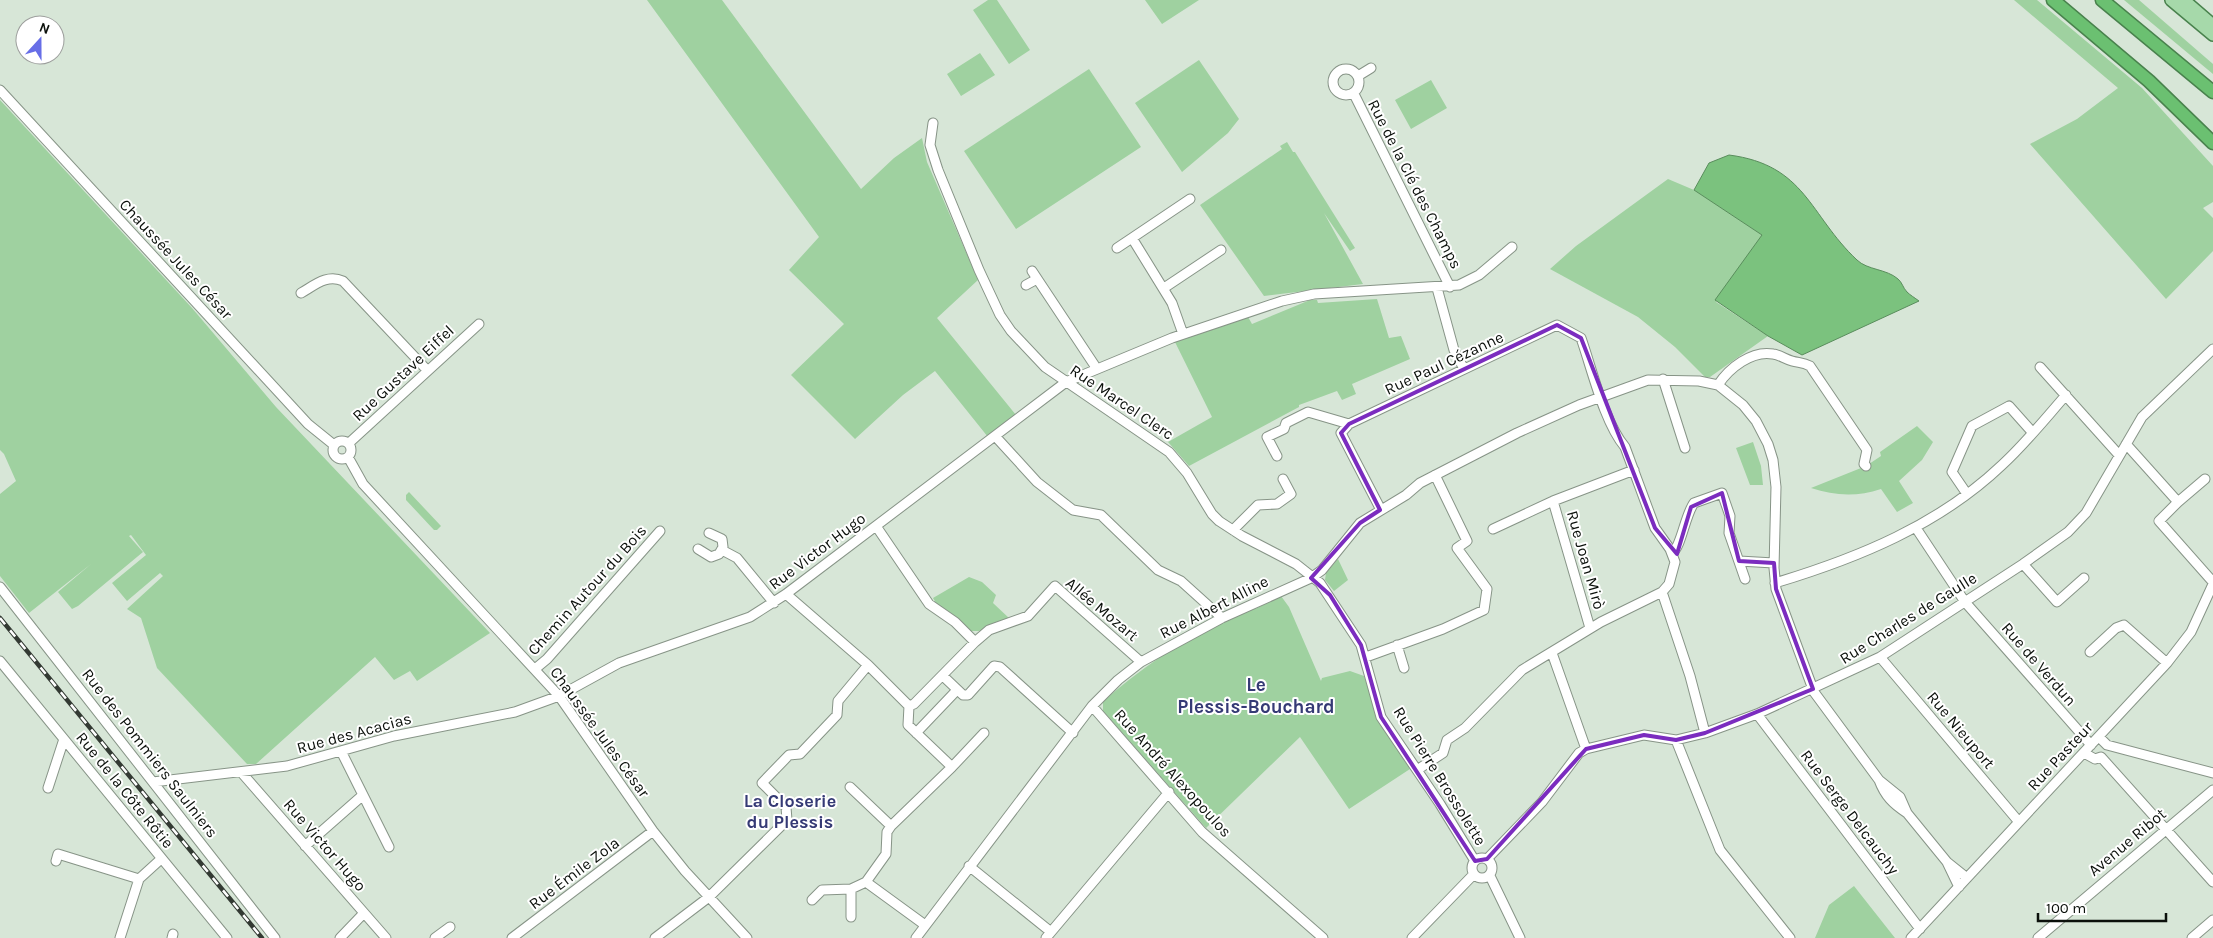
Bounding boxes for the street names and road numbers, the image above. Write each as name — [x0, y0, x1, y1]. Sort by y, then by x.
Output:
street label: Rue de la Clé des Champs — [1364, 96, 1466, 272]
street label: Chaussée Jules César — [115, 195, 237, 323]
street label: Rue Gustave Eiffel — [348, 321, 458, 425]
street label: Rue Paul Cézanne — [1381, 327, 1507, 399]
street label: Rue Marcel Clerc — [1067, 360, 1177, 444]
street label: Rue Victor Hugo — [765, 508, 869, 594]
street label: Rue Joan Mirò — [1563, 508, 1609, 612]
street label: Chemin Autour du Bois — [524, 521, 650, 659]
street label: Rue Charles de Gaulle — [1836, 568, 1980, 668]
street label: Rue Albert Alline — [1157, 571, 1271, 643]
street label: Allée Mozart — [1062, 573, 1142, 645]
street label: Rue de Verdun — [1998, 618, 2080, 710]
street label: Chaussée Jules César — [546, 663, 654, 801]
street label: Rue des Pommiers Saulniers — [78, 665, 222, 841]
street label: Rue Nieuport — [1923, 688, 1999, 772]
street label: Rue Pierre Brossolette — [1390, 703, 1490, 849]
street label: Rue André Alexopoulos — [1110, 705, 1236, 841]
street label: Rue des Acacias — [295, 709, 413, 757]
street label: Rue Pasteur — [2023, 717, 2097, 794]
street label: Rue de la Côte Rôtie — [72, 728, 178, 852]
street label: Rue Serge Delcauchy — [1797, 746, 1903, 879]
street label: Rue Victor Hugo — [280, 795, 370, 895]
street label: Avenue Ribot — [2084, 804, 2170, 880]
street label: Rue Émile Zola — [525, 833, 623, 913]

